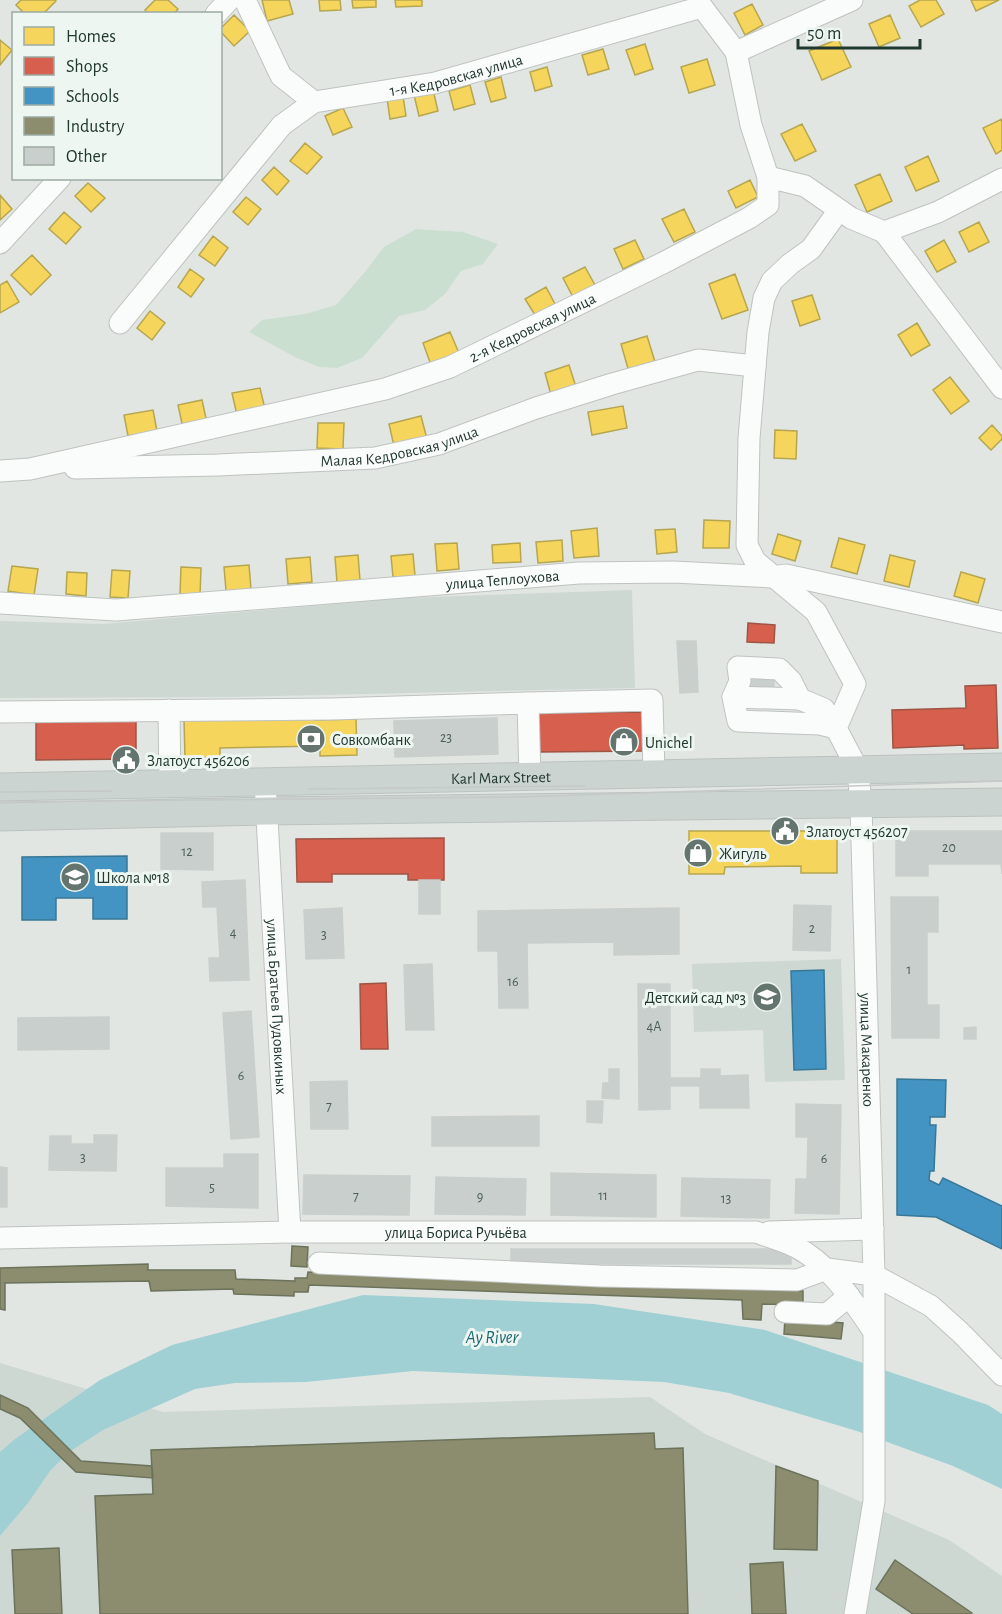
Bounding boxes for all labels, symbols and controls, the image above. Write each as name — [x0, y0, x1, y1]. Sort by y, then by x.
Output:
legend — [12, 12, 222, 180]
scale bar — [798, 12, 920, 50]
text: 50 m — [807, 25, 841, 43]
text: Homes — [66, 28, 116, 46]
street label: 1-я Кедровская улица — [388, 51, 525, 99]
text: Shops — [66, 58, 108, 76]
text: Schools — [66, 88, 119, 106]
text: Industry — [66, 118, 125, 136]
text: Other — [66, 148, 107, 166]
street label: 2-я Кедровская улица — [467, 290, 598, 365]
street label: Малая Кедровская улица — [320, 423, 481, 469]
street label: улица Теплоухова — [444, 568, 560, 594]
bank icon: Совкомбанк — [295, 723, 327, 755]
shop icon: Unichel — [608, 726, 640, 758]
house number: 23 — [440, 731, 452, 745]
place label: Совкомбанк — [332, 732, 411, 748]
place label: Unichel — [645, 735, 693, 751]
public building icon: Златоуст 456206 — [110, 744, 142, 776]
place label: Златоуст 456206 — [147, 753, 250, 770]
street label: Karl Marx Street — [451, 769, 551, 787]
public building icon: Златоуст 456207 — [769, 815, 801, 847]
place label: Златоуст 456207 — [806, 824, 908, 841]
shop icon: Жигуль — [682, 837, 714, 869]
house number: 20 — [942, 841, 956, 855]
house number: 12 — [181, 845, 193, 859]
place label: Жигуль — [719, 846, 767, 863]
school or university icon: Школа №18 — [59, 861, 91, 893]
place label: Школа №18 — [96, 870, 170, 886]
street label: улица Братьев Пудовкиных — [263, 918, 289, 1095]
house number: 2 — [809, 922, 815, 936]
house number: 4 — [230, 926, 237, 940]
house number: 3 — [321, 928, 327, 942]
house number: 1 — [907, 963, 911, 977]
house number: 16 — [507, 975, 519, 989]
school or university icon: Детский сад №3 — [751, 981, 783, 1013]
place label: Детский сад №3 — [645, 990, 746, 1006]
street label: улица Макаренко — [856, 992, 876, 1107]
house number: 4А — [647, 1020, 661, 1034]
house number: 6 — [238, 1069, 244, 1083]
house number: 7 — [326, 1099, 332, 1113]
house number: 3 — [80, 1151, 86, 1165]
house number: 6 — [821, 1152, 827, 1166]
house number: 5 — [209, 1181, 215, 1195]
house number: 7 — [353, 1189, 359, 1203]
house number: 11 — [598, 1189, 608, 1203]
house number: 9 — [477, 1190, 483, 1204]
house number: 13 — [721, 1192, 732, 1206]
street label: улица Бориса Ручьёва — [384, 1225, 527, 1242]
water label: Ay River — [465, 1329, 520, 1347]

